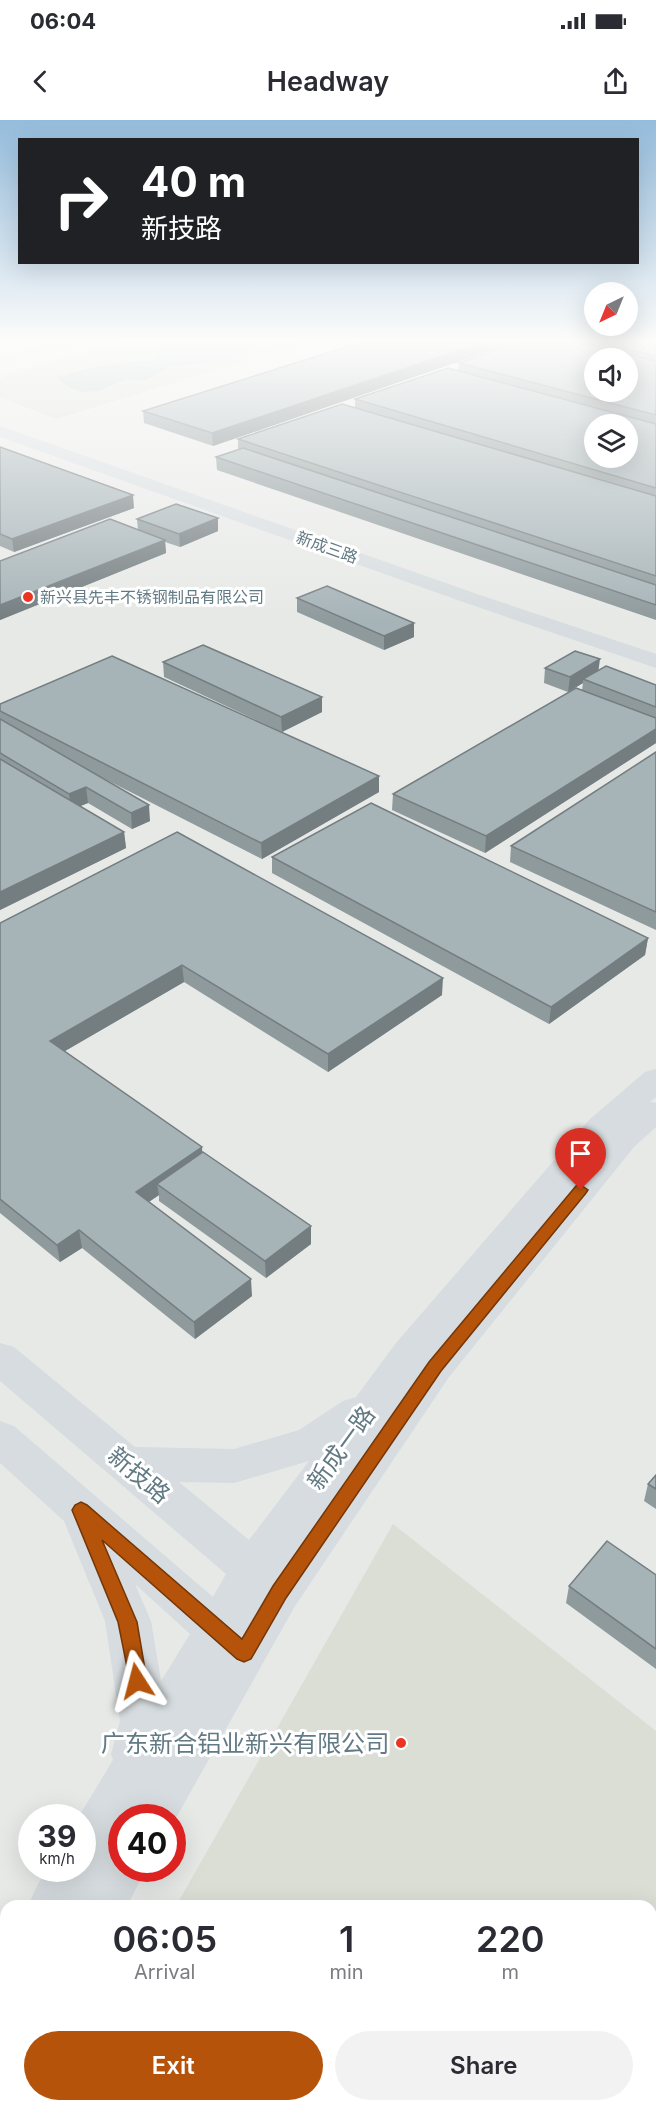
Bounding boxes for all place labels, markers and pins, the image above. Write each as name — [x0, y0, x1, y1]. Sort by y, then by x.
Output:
place label: 新兴县先丰不锈钢制品有限公司 — [40, 587, 264, 607]
marker: 新兴县先丰不锈钢制品有限公司 — [21, 590, 35, 604]
pin — [555, 1128, 606, 1190]
place label: 广东新合铝业新兴有限公司 — [101, 1729, 389, 1758]
marker: 广东新合铝业新兴有限公司 — [394, 1736, 408, 1750]

